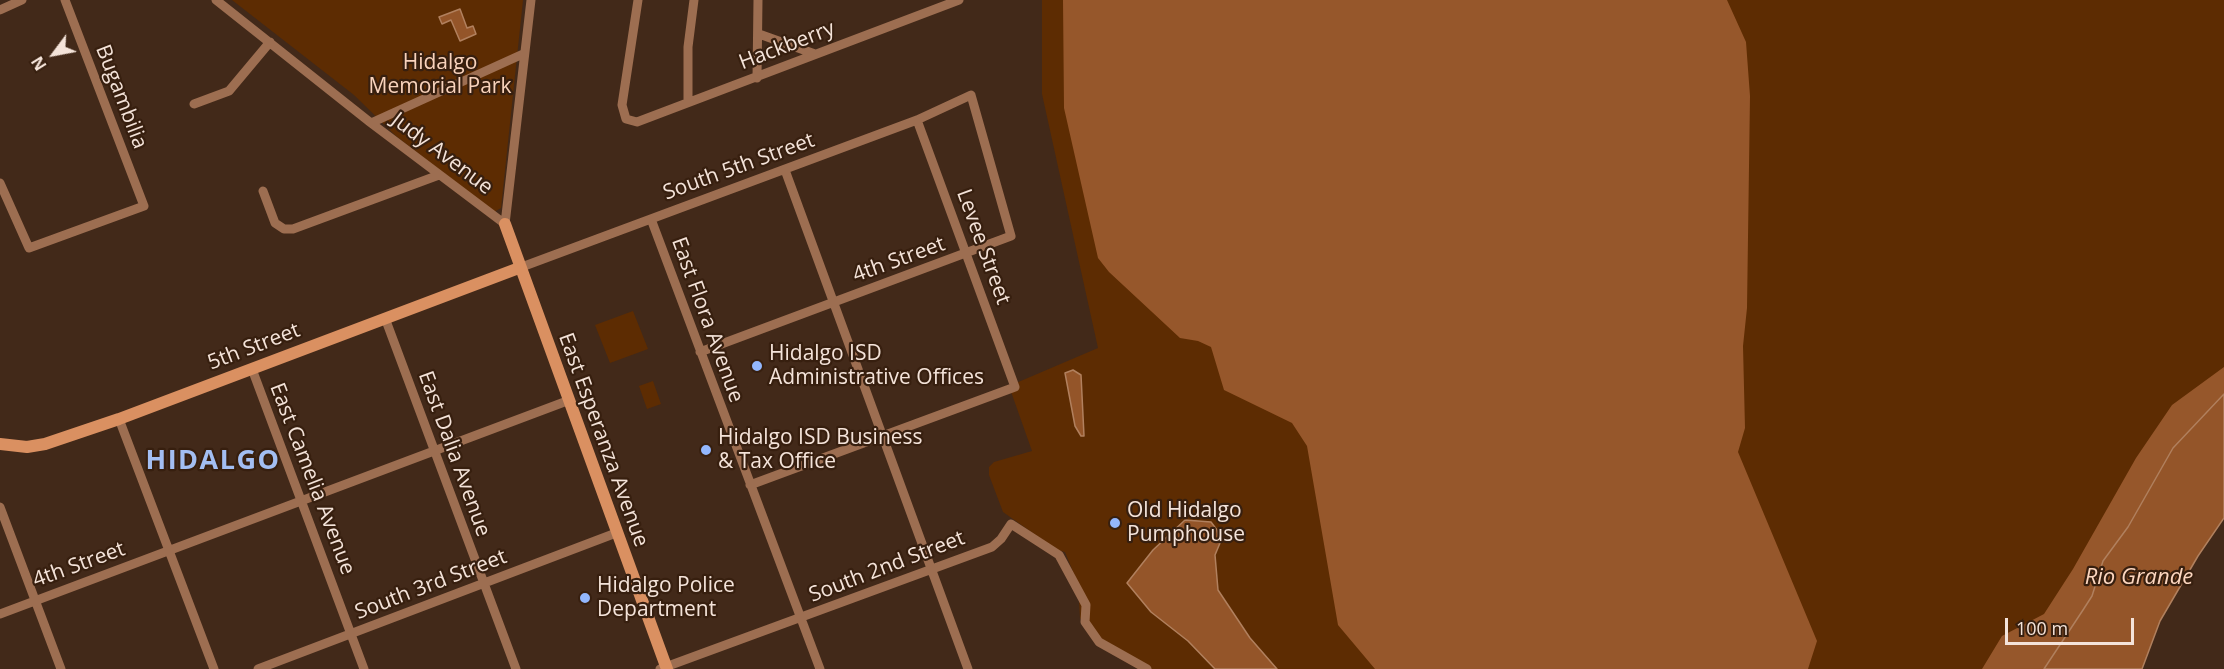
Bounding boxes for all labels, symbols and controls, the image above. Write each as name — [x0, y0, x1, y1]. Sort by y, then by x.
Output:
street label: Hackberry — [736, 16, 838, 76]
north arrow — [24, 24, 84, 84]
street label: Bugambilia — [90, 41, 152, 153]
park label: Hidalgo Memorial Park — [369, 50, 511, 100]
text: N — [26, 52, 52, 75]
street label: Judy Avenue — [386, 108, 498, 200]
street label: South 5th Street — [660, 128, 818, 206]
street label: Levee Street — [950, 186, 1016, 308]
street label: 4th Street — [849, 232, 949, 288]
street label: East Flora Avenue — [665, 234, 749, 406]
street label: 5th Street — [204, 318, 304, 376]
street label: East Esperanza Avenue — [553, 330, 653, 550]
place label: Hidalgo ISD Administrative Offices — [769, 341, 984, 391]
marker: Hidalgo ISD Administrative Offices — [750, 359, 764, 373]
street label: East Dalia Avenue — [412, 368, 496, 540]
street label: East Camelia Avenue — [264, 380, 360, 578]
place label: Hidalgo ISD Business & Tax Office — [718, 425, 923, 475]
marker: Hidalgo ISD Business & Tax Office — [699, 443, 713, 457]
district label: HIDALGO — [145, 445, 281, 477]
place label: Old Hidalgo Pumphouse — [1127, 498, 1245, 548]
marker: Old Hidalgo Pumphouse — [1108, 516, 1122, 530]
street label: South 2nd Street — [806, 526, 968, 608]
street label: 4th Street — [29, 537, 129, 593]
street label: South 3rd Street — [352, 544, 510, 626]
water label: Rio Grande — [2085, 565, 2193, 591]
place label: Hidalgo Police Department — [597, 573, 735, 623]
marker: Hidalgo Police Department — [578, 591, 592, 605]
scale bar — [2008, 606, 2137, 644]
text: 100 m — [2016, 616, 2068, 640]

